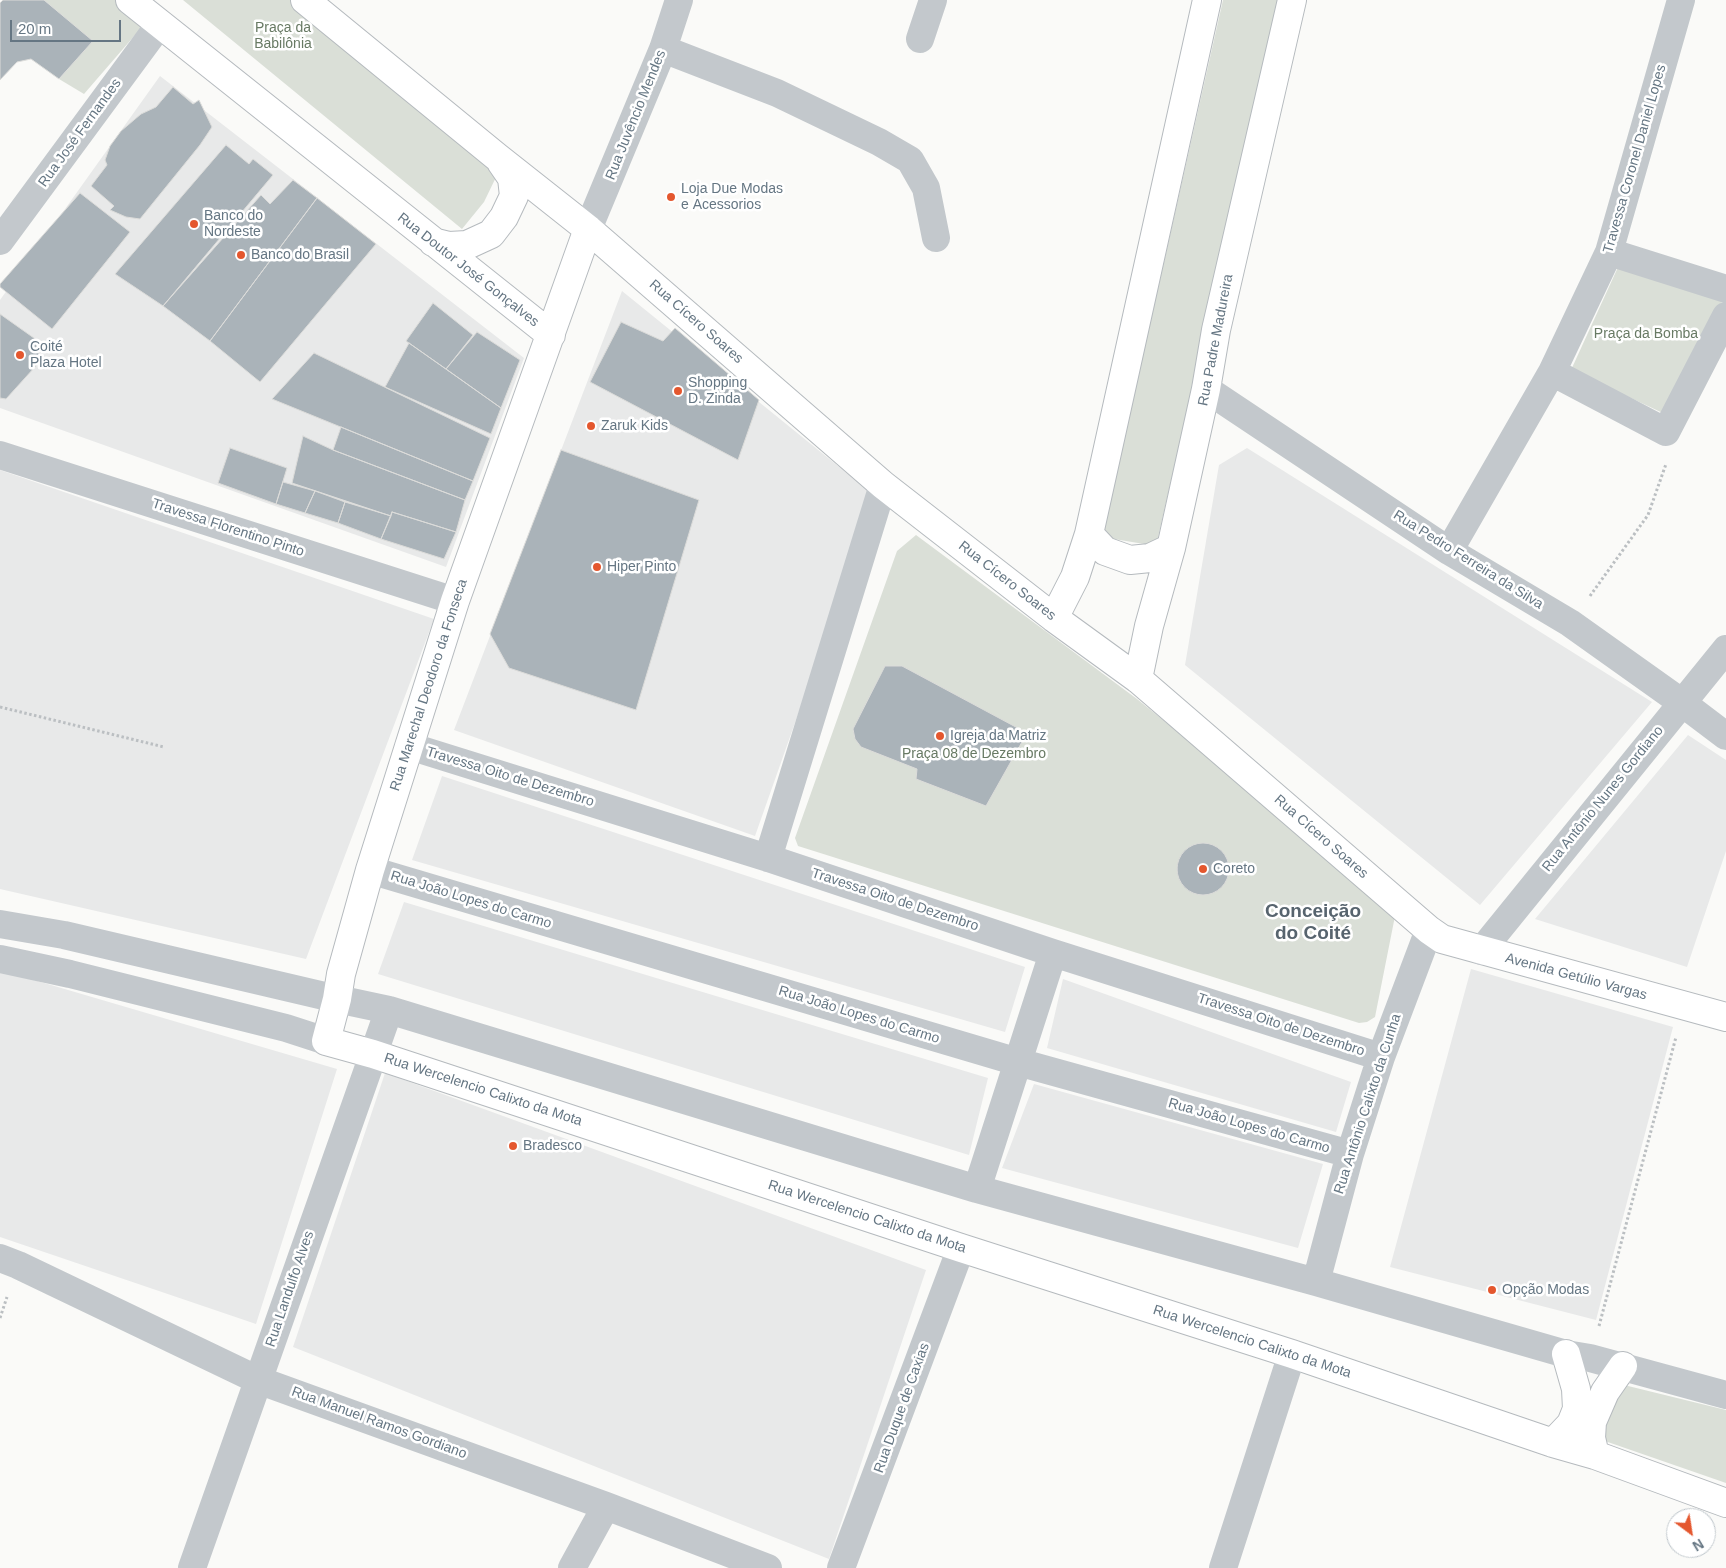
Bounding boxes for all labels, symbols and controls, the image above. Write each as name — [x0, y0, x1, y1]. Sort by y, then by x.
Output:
scale bar — [12, 10, 124, 42]
text: 20 m — [18, 20, 51, 37]
park label: Praça da Babilônia — [254, 20, 312, 52]
street label: Rua Juvêncio Mendes — [602, 48, 670, 182]
street label: Travessa Coronel Daniel Lopes — [1600, 63, 1670, 255]
street label: Rua José Fernandes — [35, 75, 125, 191]
place label: Loja Due Modas e Acessorios — [681, 181, 783, 213]
marker: Loja Due Modas e Acessorios — [665, 191, 677, 203]
place label: Banco do Nordeste — [204, 208, 263, 240]
street label: Rua Doutor José Gonçalves — [394, 209, 542, 331]
marker: Banco do Nordeste — [188, 218, 200, 230]
place label: Banco do Brasil — [251, 247, 349, 263]
marker: Banco do Brasil — [235, 249, 247, 261]
street label: Rua Padre Madureira — [1195, 273, 1237, 407]
street label: Rua Cícero Soares — [646, 277, 746, 367]
park label: Praça da Bomba — [1594, 326, 1698, 342]
place label: Coité Plaza Hotel — [30, 339, 102, 372]
marker: Coité Plaza Hotel — [14, 349, 26, 361]
place label: Shopping D. Zinda — [688, 375, 747, 408]
marker: Shopping D. Zinda — [672, 385, 684, 397]
place label: Zaruk Kids — [601, 418, 668, 434]
marker: Zaruk Kids — [585, 420, 597, 432]
street label: Travessa Florentino Pinto — [150, 495, 306, 561]
street label: Rua Pedro Ferreira da Silva — [1390, 507, 1546, 613]
street label: Rua Cícero Soares — [955, 538, 1059, 624]
place label: Hiper Pinto — [607, 559, 676, 575]
marker: Hiper Pinto — [591, 561, 603, 573]
street label: Rua Marechal Deodoro da Fonseca — [387, 577, 471, 793]
street label: Rua Antônio Nunes Gordiano — [1539, 723, 1667, 875]
place label: Igreja da Matriz — [950, 728, 1046, 744]
marker: Igreja da Matriz — [934, 730, 946, 742]
street label: Travessa Oito de Dezembro — [424, 743, 596, 811]
park label: Praça 08 de Dezembro — [902, 746, 1046, 762]
street label: Rua Cícero Soares — [1271, 792, 1371, 882]
place label: Coreto — [1213, 861, 1255, 877]
marker: Coreto — [1197, 863, 1209, 875]
street label: Travessa Oito de Dezembro — [809, 865, 981, 935]
street label: Rua João Lopes do Carmo — [389, 868, 553, 932]
district label: Conceição do Coité — [1265, 901, 1361, 945]
street label: Avenida Getúlio Vargas — [1503, 950, 1649, 1004]
street label: Rua João Lopes do Carmo — [777, 983, 941, 1047]
street label: Travessa Oito de Dezembro — [1195, 990, 1367, 1060]
street label: Rua Antônio Calixto da Cunha — [1331, 1012, 1405, 1196]
street label: Rua Wercelencio Calixto da Mota — [382, 1050, 584, 1130]
street label: Rua João Lopes do Carmo — [1166, 1095, 1332, 1157]
place label: Bradesco — [523, 1138, 582, 1154]
marker: Bradesco — [507, 1140, 519, 1152]
street label: Rua Wercelencio Calixto da Mota — [766, 1177, 968, 1257]
street label: Rua Landulfo Alves — [262, 1229, 318, 1349]
place label: Opção Modas — [1502, 1282, 1589, 1298]
marker: Opção Modas — [1486, 1284, 1498, 1296]
street label: Rua Wercelencio Calixto da Mota — [1151, 1302, 1353, 1382]
street label: Rua Duque de Caxias — [871, 1341, 933, 1475]
street label: Rua Manuel Ramos Gordiano — [289, 1383, 469, 1463]
north arrow — [1666, 1508, 1716, 1558]
text: N — [1690, 1536, 1707, 1554]

